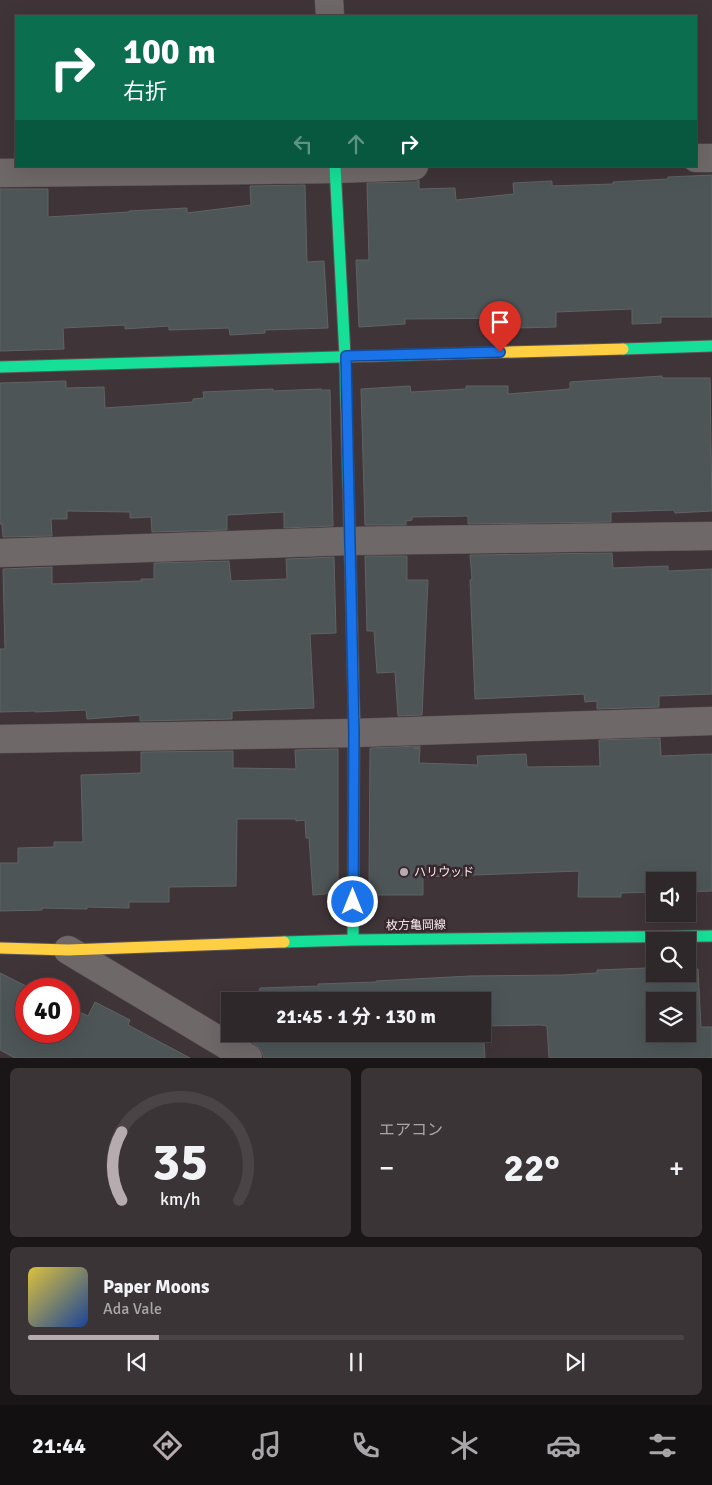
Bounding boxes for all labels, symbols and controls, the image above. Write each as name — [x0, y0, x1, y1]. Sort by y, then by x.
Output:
text: 100 m — [123, 30, 216, 73]
icon: right — [40, 35, 105, 100]
text: 右折 — [123, 78, 167, 105]
icon: left — [289, 130, 317, 158]
icon: ahead — [342, 130, 370, 158]
icon: right — [395, 130, 423, 158]
pin — [479, 301, 521, 352]
icon: arrive — [486, 308, 514, 336]
place label: ハリウッド — [414, 865, 474, 880]
marker: ハリウッド — [398, 866, 410, 878]
map controls — [646, 872, 696, 1042]
button: sound — [646, 872, 696, 922]
position arrow — [326, 875, 378, 927]
street label: 枚方亀岡線 — [386, 917, 446, 934]
button: search — [646, 932, 696, 982]
speed limit sign: 40 — [15, 978, 80, 1043]
button: layers — [646, 992, 696, 1042]
text: 21:45 · 1 分 · 130 m — [276, 1005, 436, 1029]
text: エアコン — [379, 1120, 443, 1140]
text: 35 — [152, 1130, 209, 1194]
text: 22° — [503, 1145, 560, 1192]
text: − — [379, 1151, 394, 1185]
text: + — [669, 1151, 684, 1185]
text: km/h — [160, 1188, 201, 1210]
text: Paper Moons — [103, 1275, 209, 1299]
text: Ada Vale — [103, 1299, 162, 1319]
icon: previous — [123, 1348, 151, 1376]
icon: pause — [342, 1348, 370, 1376]
icon: next — [561, 1348, 589, 1376]
icon: directions — [150, 1428, 185, 1463]
icon: music — [249, 1428, 284, 1463]
icon: phone — [348, 1428, 383, 1463]
icon: climate — [447, 1428, 482, 1463]
icon: car — [546, 1428, 581, 1463]
icon: filters — [645, 1428, 680, 1463]
text: 21:44 — [32, 1432, 86, 1459]

